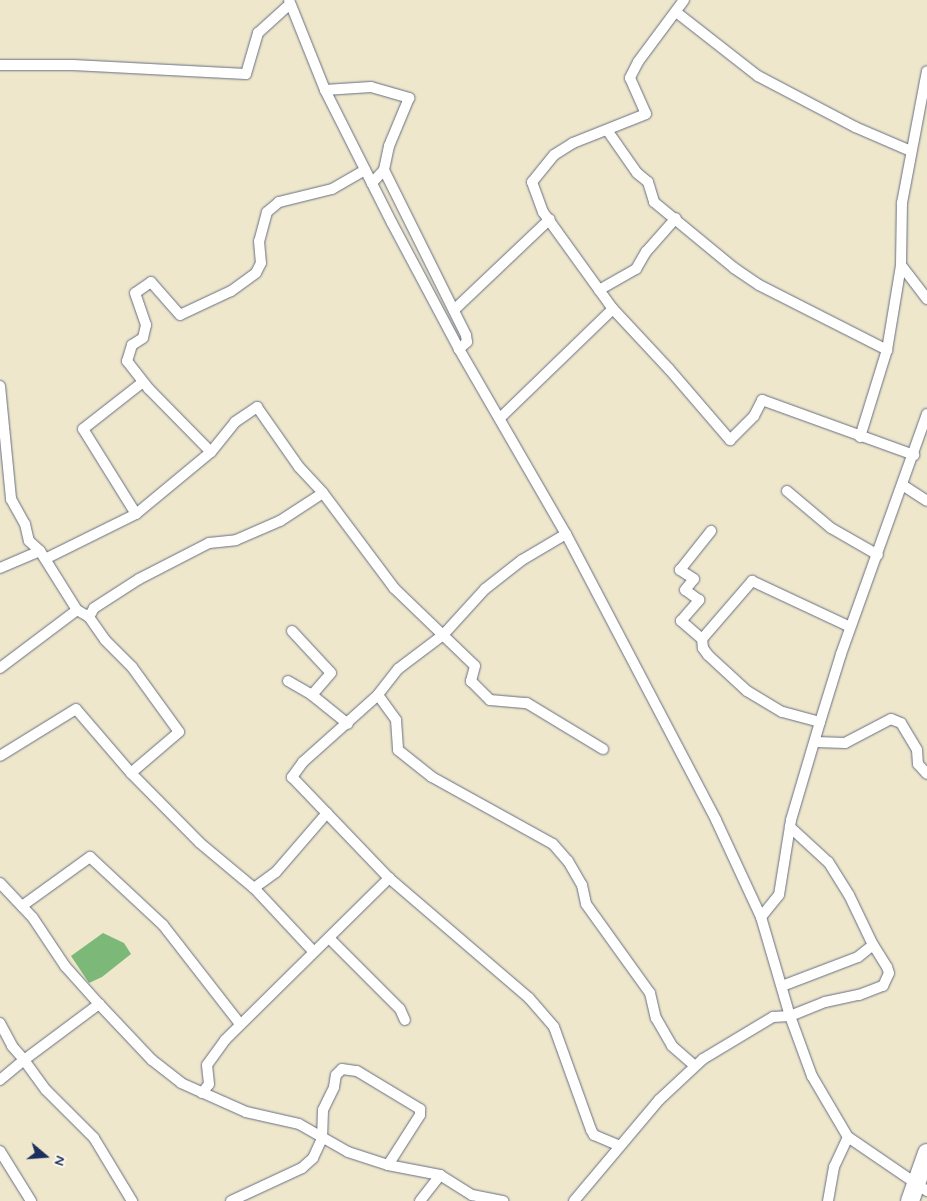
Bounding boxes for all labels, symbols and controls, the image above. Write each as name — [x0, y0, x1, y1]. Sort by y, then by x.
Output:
north arrow — [20, 1131, 70, 1181]
text: N — [49, 1153, 69, 1168]

